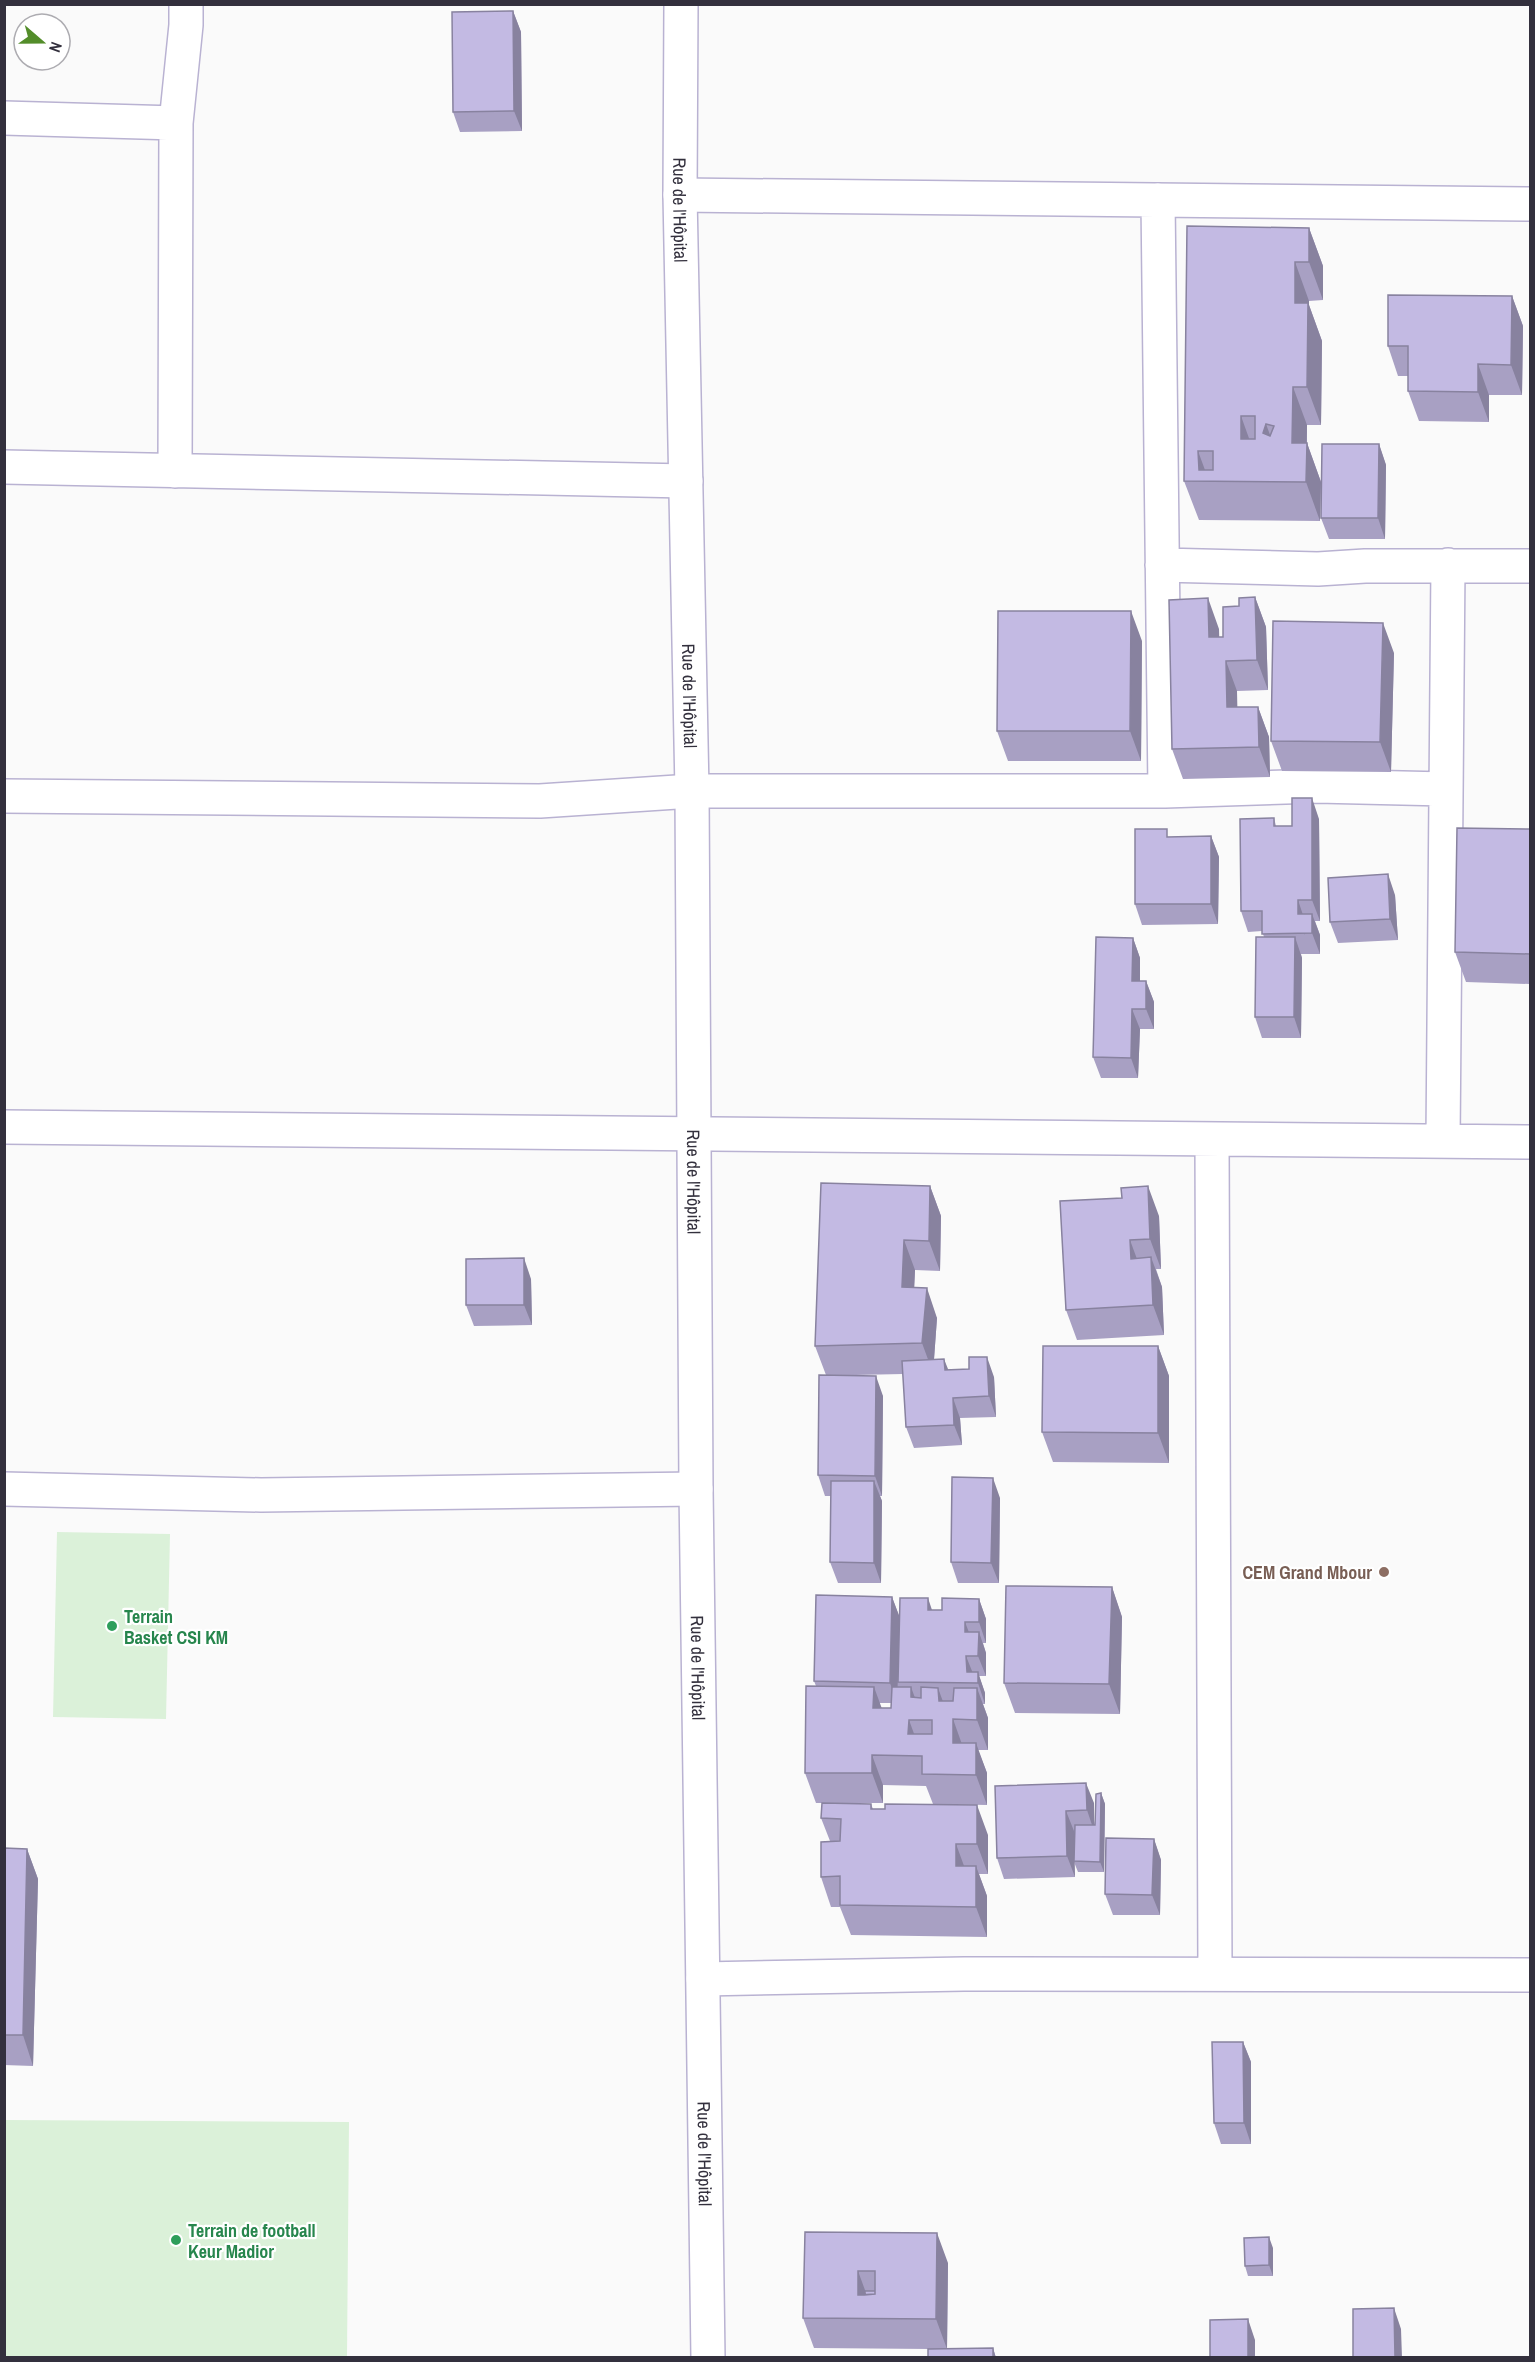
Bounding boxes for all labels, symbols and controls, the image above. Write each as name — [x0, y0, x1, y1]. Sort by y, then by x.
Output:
north arrow — [12, 12, 72, 72]
text: N — [44, 39, 68, 55]
street label: Rue de l'Hôpital — [667, 158, 694, 263]
street label: Rue de l'Hôpital — [677, 643, 704, 748]
street label: Rue de l'Hôpital — [681, 1129, 707, 1234]
place label: CEM Grand Mbour — [1242, 1560, 1372, 1585]
marker: CEM Grand Mbour — [1377, 1565, 1391, 1579]
place label: Terrain Basket CSI KM — [124, 1604, 228, 1650]
street label: Rue de l'Hôpital — [685, 1615, 712, 1720]
marker: Terrain Basket CSI KM — [105, 1619, 119, 1633]
street label: Rue de l'Hôpital — [692, 2101, 718, 2206]
place label: Terrain de football Keur Madior — [188, 2218, 316, 2264]
marker: Terrain de football Keur Madior — [169, 2233, 183, 2247]

